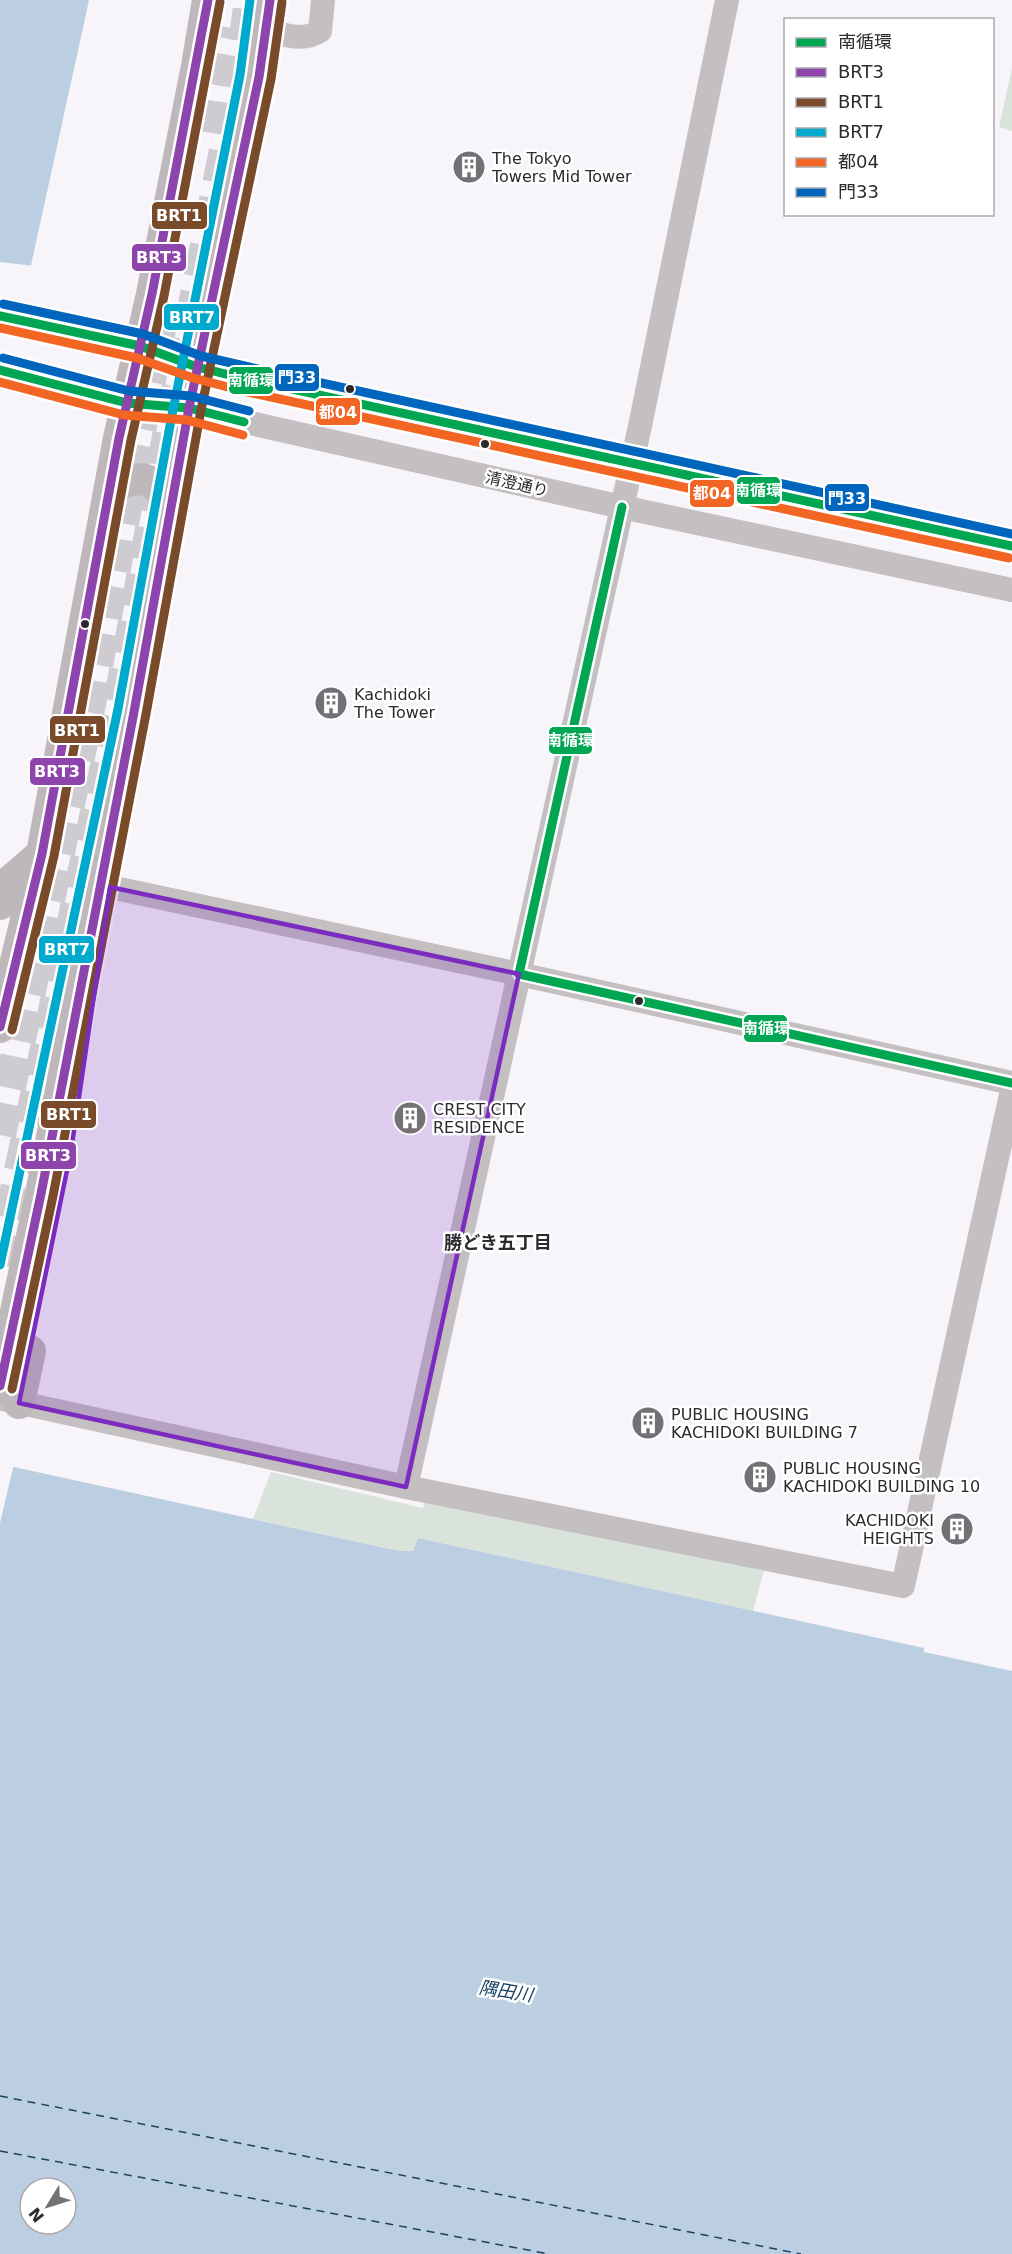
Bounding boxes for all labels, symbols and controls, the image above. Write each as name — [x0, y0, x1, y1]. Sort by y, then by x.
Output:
legend — [784, 18, 994, 216]
text: 南循環 — [838, 31, 892, 52]
text: BRT3 — [838, 61, 884, 82]
text: BRT1 — [838, 91, 884, 112]
text: BRT7 — [838, 121, 884, 142]
building icon: The Tokyo Towers Mid Tower — [451, 149, 487, 185]
place label: The Tokyo Towers Mid Tower — [491, 149, 632, 186]
text: 都04 — [838, 151, 879, 172]
text: 門33 — [838, 181, 879, 202]
line badge: BRT1 — [151, 201, 208, 230]
text: BRT1 — [156, 206, 202, 225]
line badge: BRT3 — [131, 243, 187, 272]
text: BRT3 — [136, 248, 182, 267]
line badge: BRT7 — [163, 303, 220, 331]
text: BRT7 — [169, 308, 215, 327]
line badge: 門33 — [274, 363, 320, 392]
line badge: 南循環 — [228, 366, 274, 395]
text: 門33 — [278, 368, 316, 387]
text: 南循環 — [227, 371, 275, 390]
unlabelled marker — [344, 383, 356, 395]
line badge: 都04 — [315, 397, 361, 426]
text: 都04 — [319, 403, 357, 422]
unlabelled marker — [479, 438, 491, 450]
street label: 清澄通り — [484, 468, 550, 500]
line badge: 南循環 — [736, 476, 781, 505]
line badge: 都04 — [689, 479, 735, 508]
text: 南循環 — [734, 481, 782, 500]
line badge: 門33 — [824, 483, 870, 512]
text: 都04 — [693, 484, 731, 503]
text: 門33 — [828, 489, 866, 508]
unlabelled marker — [79, 618, 91, 630]
building icon: Kachidoki The Tower — [313, 685, 349, 721]
place label: Kachidoki The Tower — [353, 685, 436, 722]
line badge: BRT1 — [49, 715, 106, 744]
text: BRT1 — [54, 721, 100, 740]
line badge: 南循環 — [548, 726, 593, 755]
text: 南循環 — [546, 731, 594, 750]
line badge: BRT3 — [29, 757, 86, 786]
text: BRT3 — [34, 762, 80, 781]
line badge: BRT7 — [38, 935, 95, 964]
text: BRT7 — [44, 940, 90, 959]
unlabelled marker — [633, 995, 645, 1007]
line badge: 南循環 — [743, 1014, 788, 1043]
text: 南循環 — [742, 1019, 790, 1038]
line badge: BRT1 — [40, 1100, 97, 1129]
building icon: CREST CITY RESIDENCE — [392, 1100, 428, 1136]
place label: CREST CITY RESIDENCE — [433, 1100, 526, 1137]
text: BRT1 — [46, 1105, 92, 1124]
line badge: BRT3 — [20, 1141, 77, 1170]
text: BRT3 — [25, 1146, 71, 1165]
district label: 勝どき五丁目 — [444, 1232, 552, 1253]
building icon: PUBLIC HOUSING KACHIDOKI BUILDING 7 — [630, 1405, 666, 1441]
place label: PUBLIC HOUSING KACHIDOKI BUILDING 7 — [671, 1405, 858, 1442]
building icon: PUBLIC HOUSING KACHIDOKI BUILDING 10 — [742, 1459, 778, 1495]
place label: PUBLIC HOUSING KACHIDOKI BUILDING 10 — [783, 1459, 980, 1496]
place label: KACHIDOKI HEIGHTS — [845, 1511, 934, 1548]
building icon: KACHIDOKI HEIGHTS — [939, 1511, 975, 1547]
water label: 隅田川 — [478, 1976, 536, 2006]
north arrow — [18, 2176, 78, 2236]
text: N — [25, 2204, 48, 2226]

